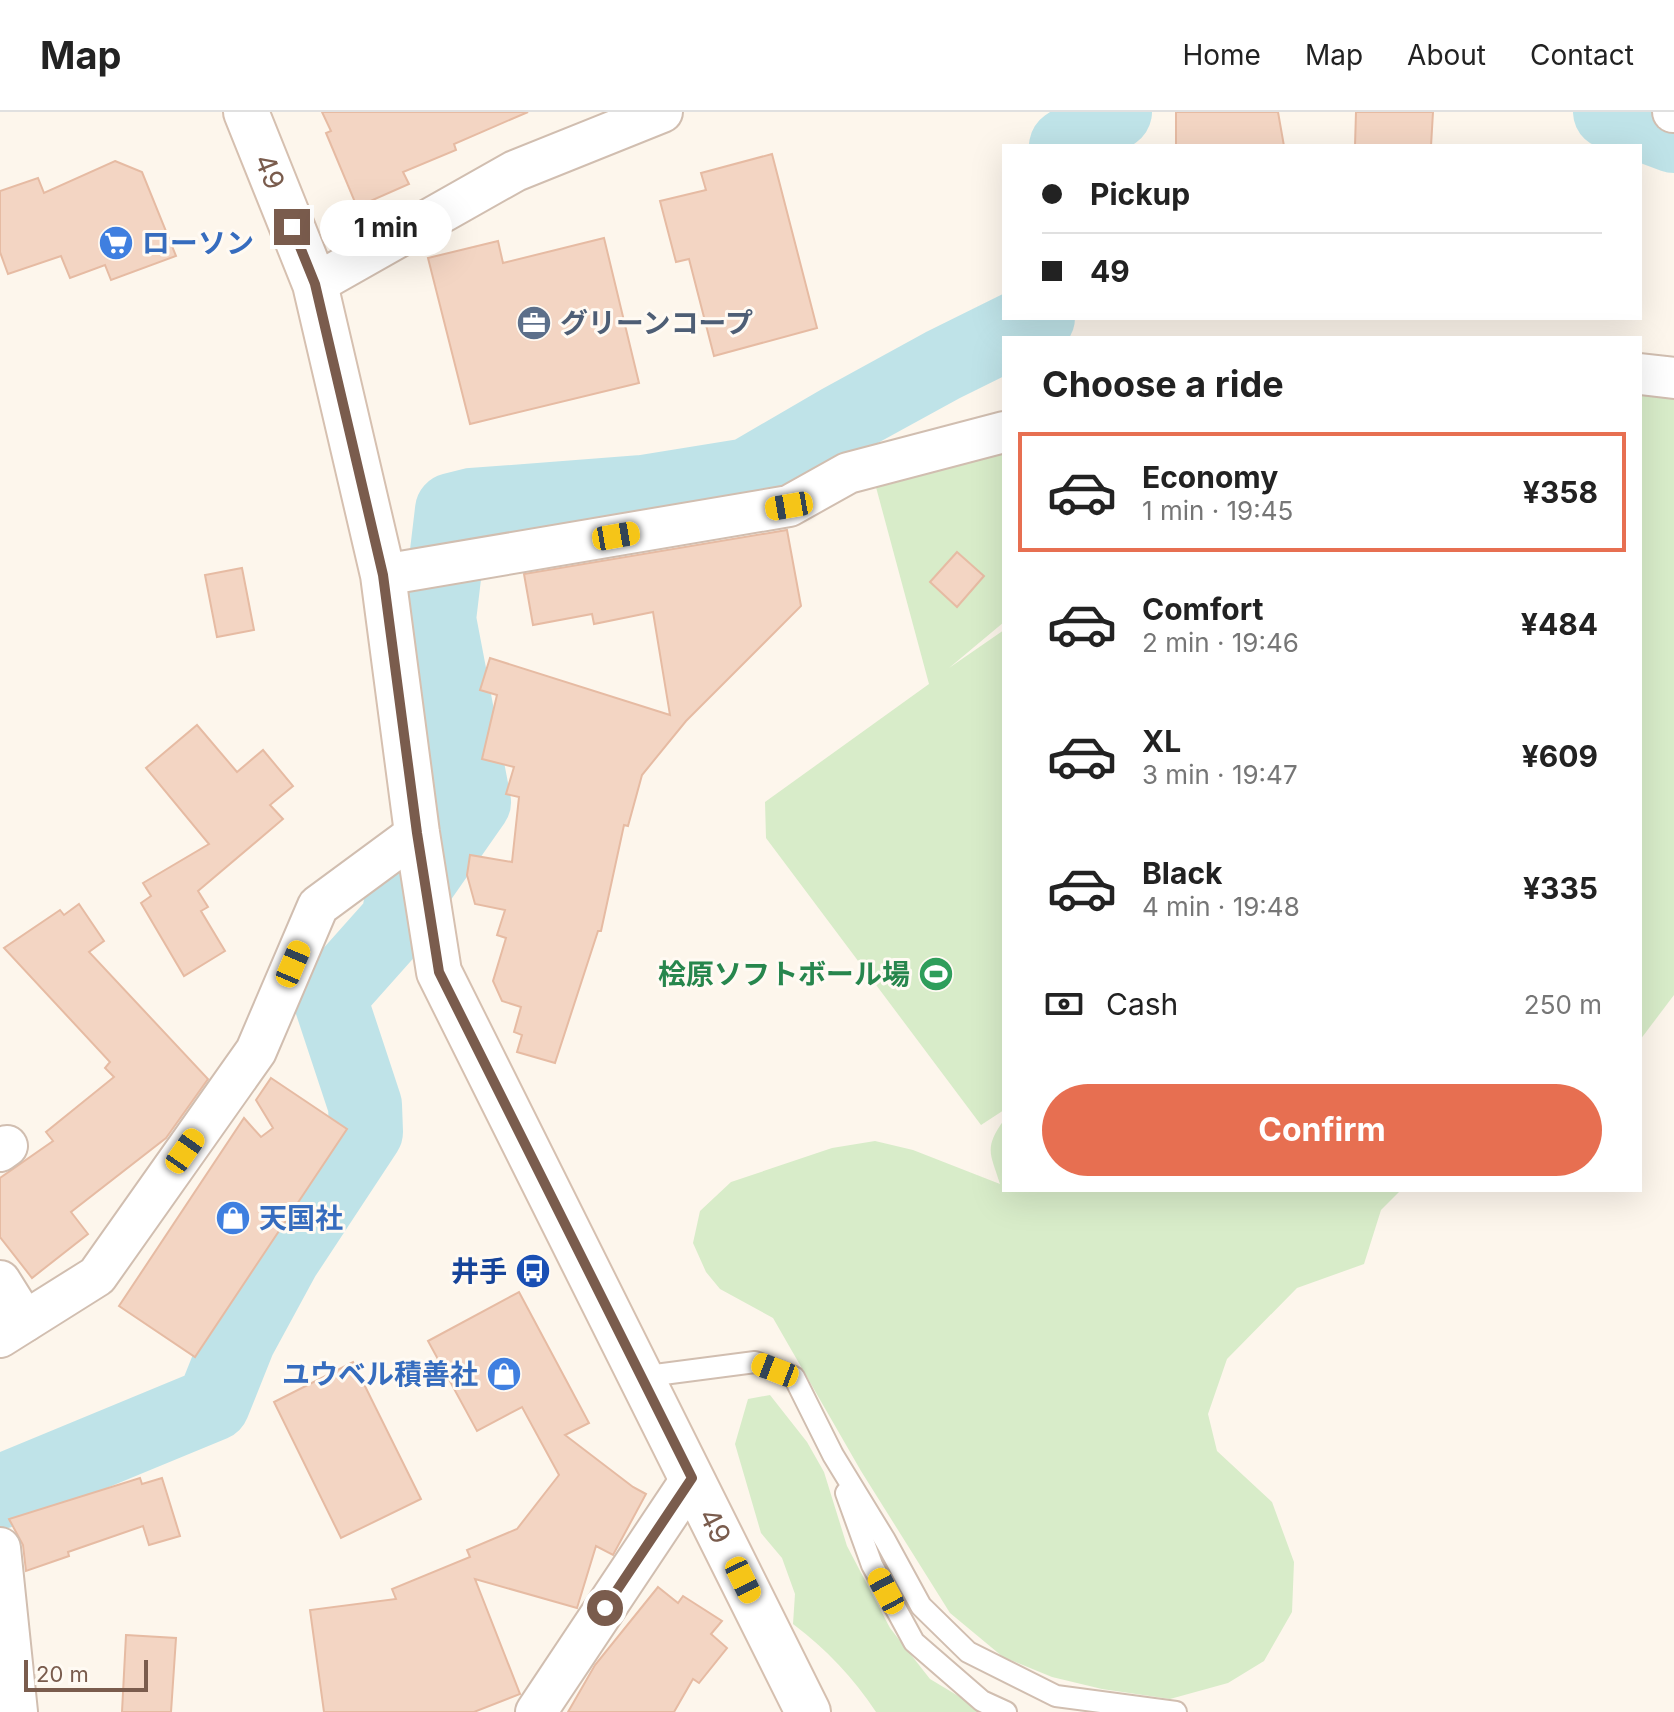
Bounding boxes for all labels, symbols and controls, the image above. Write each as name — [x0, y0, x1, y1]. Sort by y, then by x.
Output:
text: Map — [40, 32, 121, 78]
text: Home — [1182, 38, 1261, 72]
text: Map — [1305, 38, 1363, 72]
text: About — [1407, 38, 1486, 72]
text: Contact — [1530, 38, 1634, 72]
street label: 49 — [247, 149, 292, 194]
text: Pickup — [1090, 176, 1190, 212]
callout: 1 min — [320, 199, 452, 255]
route end — [274, 209, 310, 245]
text: 1 min — [354, 212, 418, 243]
supermarket icon: ローソン — [97, 224, 135, 262]
place label: ローソン — [142, 226, 254, 260]
text: 49 — [1090, 253, 1130, 289]
office icon: グリーンコープ — [515, 304, 553, 342]
place label: グリーンコープ — [560, 306, 753, 340]
text: Choose a ride — [1042, 362, 1284, 406]
icon: car — [1046, 456, 1118, 528]
text: Economy — [1142, 459, 1278, 495]
text: ¥358 — [1523, 474, 1598, 510]
car — [763, 490, 815, 522]
text: 1 min · 19:45 — [1142, 495, 1293, 526]
car — [590, 520, 642, 552]
icon: car — [1046, 588, 1118, 660]
text: Comfort — [1142, 591, 1263, 627]
text: ¥484 — [1521, 606, 1598, 642]
text: 2 min · 19:46 — [1142, 627, 1299, 658]
icon: car — [1046, 720, 1118, 792]
text: XL — [1142, 723, 1181, 759]
text: ¥609 — [1522, 738, 1598, 774]
text: 3 min · 19:47 — [1142, 759, 1298, 790]
icon: car — [1046, 852, 1118, 924]
text: Black — [1142, 855, 1222, 891]
text: ¥335 — [1523, 870, 1598, 906]
text: 4 min · 19:48 — [1142, 891, 1300, 922]
car — [273, 937, 313, 991]
sports icon: 桧原ソフトボール場 — [917, 955, 955, 993]
place label: 桧原ソフトボール場 — [658, 957, 910, 991]
icon: cash — [1042, 982, 1086, 1026]
text: Cash — [1106, 986, 1178, 1022]
text: 250 m — [1524, 989, 1602, 1020]
button: Confirm — [1042, 1084, 1602, 1176]
car — [161, 1124, 209, 1178]
shop icon: 天国社 — [214, 1199, 252, 1237]
place label: 天国社 — [259, 1201, 343, 1235]
bus stop icon: 井手 — [514, 1252, 552, 1290]
place label: 井手 — [451, 1254, 507, 1288]
car — [748, 1350, 802, 1390]
shop icon: ユウベル積善社 — [485, 1355, 523, 1393]
place label: ユウベル積善社 — [282, 1357, 478, 1391]
street label: 49 — [692, 1502, 738, 1549]
car — [722, 1553, 764, 1607]
car — [864, 1564, 908, 1618]
route start — [587, 1590, 623, 1626]
scale bar — [24, 1656, 148, 1692]
text: 20 m — [36, 1661, 89, 1687]

